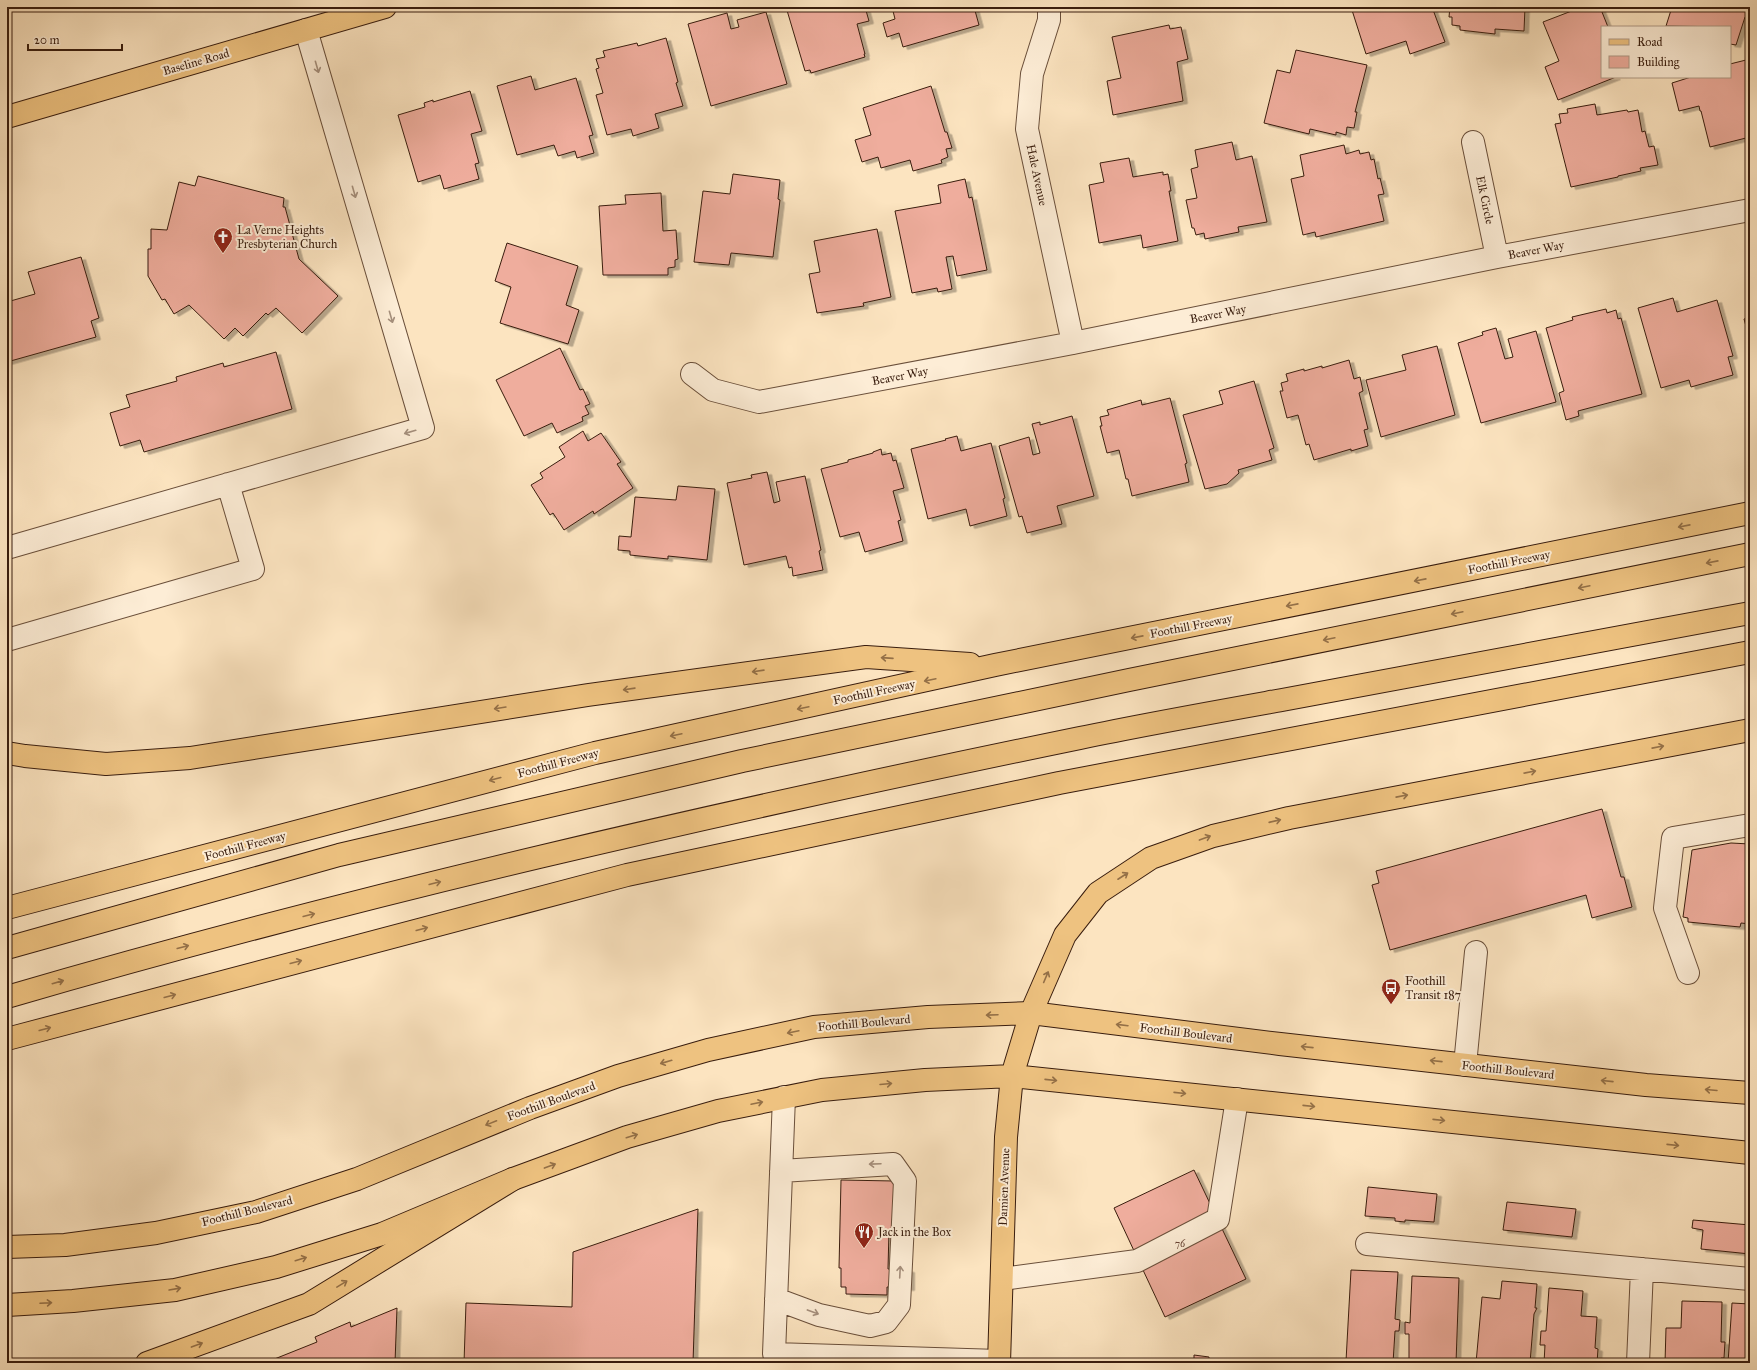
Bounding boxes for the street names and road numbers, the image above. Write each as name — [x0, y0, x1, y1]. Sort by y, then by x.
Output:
street label: Baseline Road — [161, 46, 231, 78]
street label: Hale Avenue — [1024, 143, 1050, 207]
street label: Elk Circle — [1473, 174, 1497, 226]
street label: Beaver Way — [1507, 238, 1566, 262]
street label: Beaver Way — [1189, 302, 1248, 326]
street label: Beaver Way — [871, 364, 930, 388]
street label: Foothill Freeway — [1467, 547, 1552, 577]
street label: Foothill Freeway — [1149, 611, 1234, 641]
street label: Foothill Freeway — [832, 676, 917, 708]
street label: Foothill Freeway — [516, 745, 600, 781]
street label: Foothill Freeway — [203, 828, 287, 864]
street label: Foothill Boulevard — [817, 1012, 911, 1034]
street label: Foothill Boulevard — [1139, 1020, 1233, 1046]
street label: Foothill Boulevard — [1461, 1058, 1555, 1082]
street label: Foothill Boulevard — [505, 1079, 597, 1123]
street label: Damien Avenue — [996, 1148, 1012, 1226]
street label: Foothill Boulevard — [200, 1193, 294, 1229]

